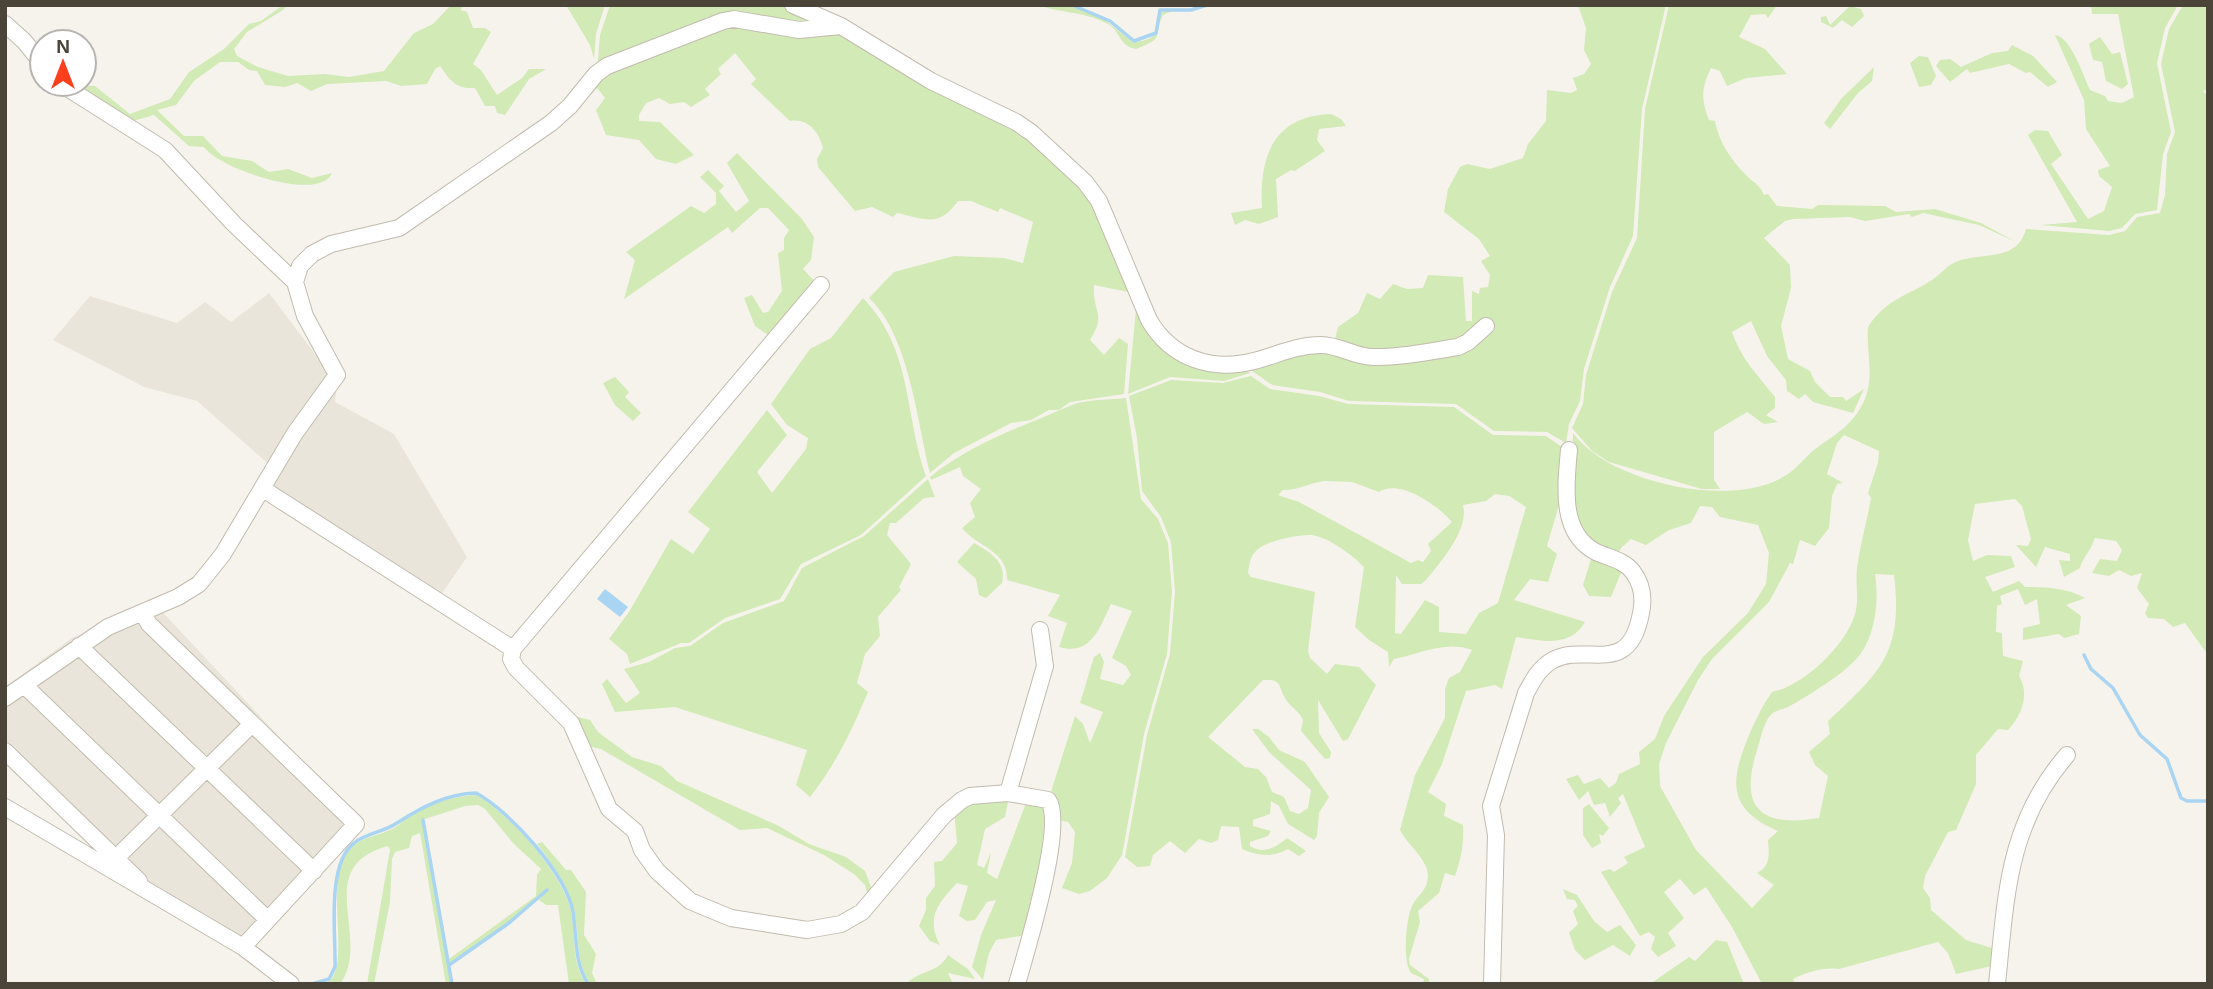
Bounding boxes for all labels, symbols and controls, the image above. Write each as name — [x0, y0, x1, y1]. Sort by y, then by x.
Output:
north arrow — [28, 28, 98, 98]
text: N — [56, 36, 70, 57]

